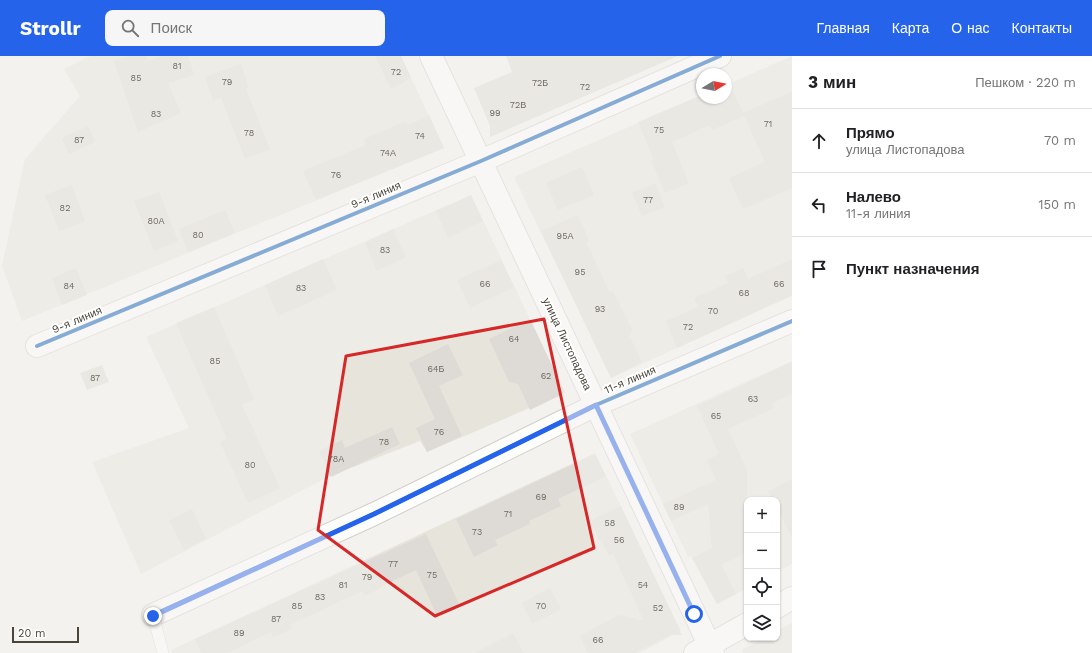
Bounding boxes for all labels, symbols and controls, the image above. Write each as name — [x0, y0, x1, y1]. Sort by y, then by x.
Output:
search box — [105, 10, 385, 46]
text: Strollr — [20, 17, 81, 40]
icon: search — [119, 17, 141, 39]
text: Поиск — [151, 19, 192, 37]
text: Главная — [817, 20, 870, 36]
text: Карта — [892, 20, 929, 36]
text: О нас — [951, 20, 990, 36]
text: Контакты — [1012, 20, 1072, 36]
house number: 81 — [172, 61, 182, 71]
house number: 72 — [391, 67, 401, 77]
north arrow — [696, 68, 732, 104]
text: 3 мин — [808, 72, 856, 92]
house number: 85 — [131, 73, 141, 83]
text: Пешком · 220 m — [975, 75, 1076, 90]
house number: 79 — [222, 77, 232, 87]
house number: 72Б — [532, 78, 548, 88]
house number: 72 — [580, 82, 590, 92]
house number: 72В — [510, 100, 526, 110]
house number: 99 — [489, 108, 501, 118]
house number: 83 — [151, 109, 161, 119]
house number: 71 — [764, 119, 772, 129]
text: Прямо — [846, 124, 895, 142]
house number: 75 — [654, 125, 664, 135]
house number: 78 — [244, 128, 254, 138]
icon: ahead — [808, 130, 830, 152]
house number: 74 — [415, 131, 425, 141]
text: 70 m — [1044, 133, 1076, 148]
house number: 87 — [74, 135, 84, 145]
text: улица Листопадова — [846, 142, 965, 157]
house number: 74А — [380, 148, 396, 158]
house number: 76 — [331, 170, 341, 180]
street label: 9-я линия — [349, 179, 403, 211]
text: Налево — [846, 188, 901, 206]
icon: left — [808, 194, 830, 216]
house number: 77 — [643, 195, 653, 205]
text: 150 m — [1038, 197, 1076, 212]
house number: 82 — [60, 203, 70, 213]
text: 11-я линия — [846, 206, 911, 221]
house number: 80А — [147, 216, 165, 226]
house number: 80 — [192, 230, 204, 240]
house number: 95А — [557, 231, 573, 241]
house number: 83 — [380, 245, 390, 255]
icon: arrive — [808, 258, 830, 280]
text: Пункт назначения — [846, 260, 979, 278]
house number: 95 — [575, 267, 585, 277]
house number: 66 — [480, 279, 490, 289]
house number: 66 — [774, 279, 784, 289]
house number: 84 — [63, 281, 75, 291]
house number: 83 — [296, 283, 306, 293]
house number: 68 — [738, 288, 750, 298]
street label: улица Листопадова — [540, 296, 594, 393]
street label: 9-я линия — [50, 304, 104, 336]
house number: 93 — [595, 304, 605, 314]
house number: 70 — [708, 306, 719, 316]
house number: 72 — [683, 322, 693, 332]
house number: 64 — [509, 334, 520, 344]
house number: 85 — [210, 356, 220, 366]
street label: 11-я линия — [602, 363, 658, 397]
house number: 64Б — [428, 364, 445, 374]
house number: 62 — [541, 371, 551, 381]
house number: 87 — [90, 373, 100, 383]
house number: 63 — [748, 394, 758, 404]
house number: 65 — [711, 411, 721, 421]
house number: 76 — [434, 427, 444, 437]
house number: 78 — [379, 437, 389, 447]
house number: 78А — [328, 454, 344, 464]
house number: 80 — [244, 460, 256, 470]
house number: 69 — [535, 492, 547, 502]
map controls — [744, 497, 780, 641]
button: + — [744, 497, 780, 533]
house number: 89 — [673, 502, 685, 512]
house number: 71 — [504, 509, 512, 519]
house number: 58 — [605, 518, 615, 528]
house number: 73 — [472, 527, 482, 537]
button: − — [744, 533, 780, 569]
house number: 56 — [614, 535, 624, 545]
house number: 77 — [388, 559, 398, 569]
button: locate — [744, 569, 780, 605]
house number: 75 — [427, 570, 437, 580]
house number: 79 — [362, 572, 372, 582]
house number: 81 — [338, 580, 348, 590]
house number: 54 — [638, 580, 649, 590]
house number: 83 — [315, 592, 325, 602]
house number: 85 — [292, 601, 302, 611]
house number: 70 — [536, 601, 547, 611]
house number: 52 — [653, 603, 663, 613]
route start — [685, 605, 703, 623]
button: layers — [744, 605, 780, 641]
route end — [144, 607, 162, 625]
house number: 87 — [271, 614, 281, 624]
scale bar — [12, 625, 79, 644]
text: 20 m — [18, 627, 46, 640]
house number: 89 — [233, 628, 245, 638]
house number: 66 — [593, 635, 603, 645]

